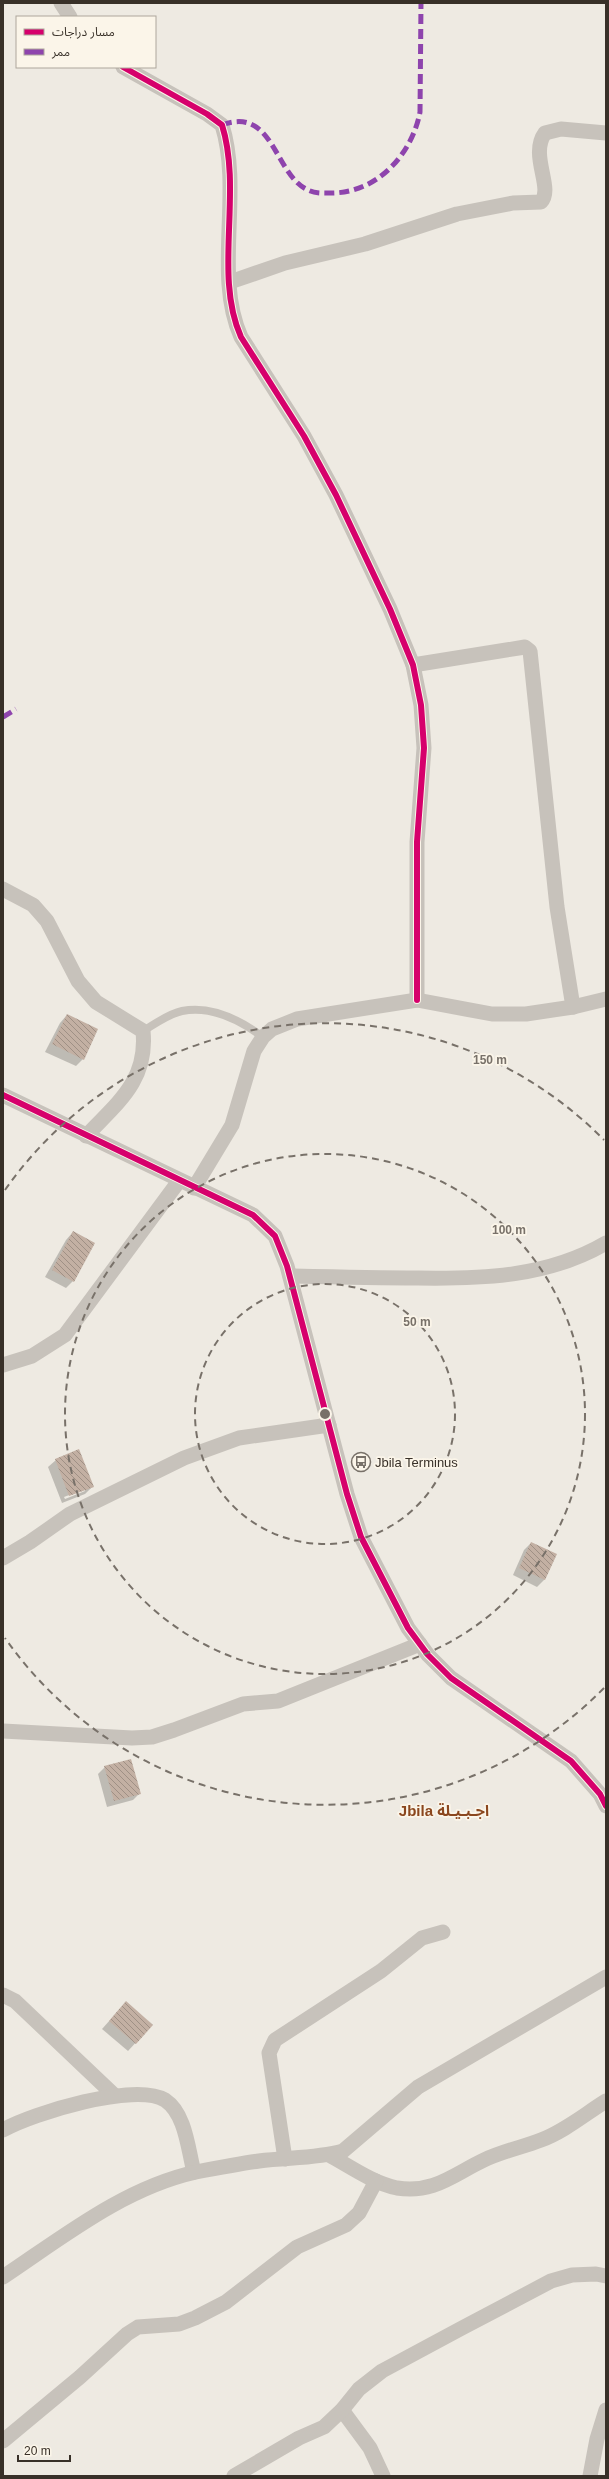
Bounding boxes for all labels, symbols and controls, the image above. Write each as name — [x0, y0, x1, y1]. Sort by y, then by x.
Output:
legend — [16, 16, 156, 68]
text: مسار دراجات — [52, 25, 115, 39]
text: ممر — [51, 45, 70, 59]
text: 150 m — [473, 1053, 507, 1067]
text: 100 m — [492, 1223, 526, 1237]
text: 50 m — [403, 1315, 431, 1329]
centre of rings — [318, 1407, 332, 1421]
bus stop icon: Jbila Terminus — [350, 1451, 372, 1473]
place label: Jbila Terminus — [375, 1455, 458, 1470]
district label: Jbila اجـبـيـلة — [399, 1802, 489, 1819]
scale bar — [18, 2437, 70, 2463]
text: 20 m — [24, 2444, 51, 2458]

